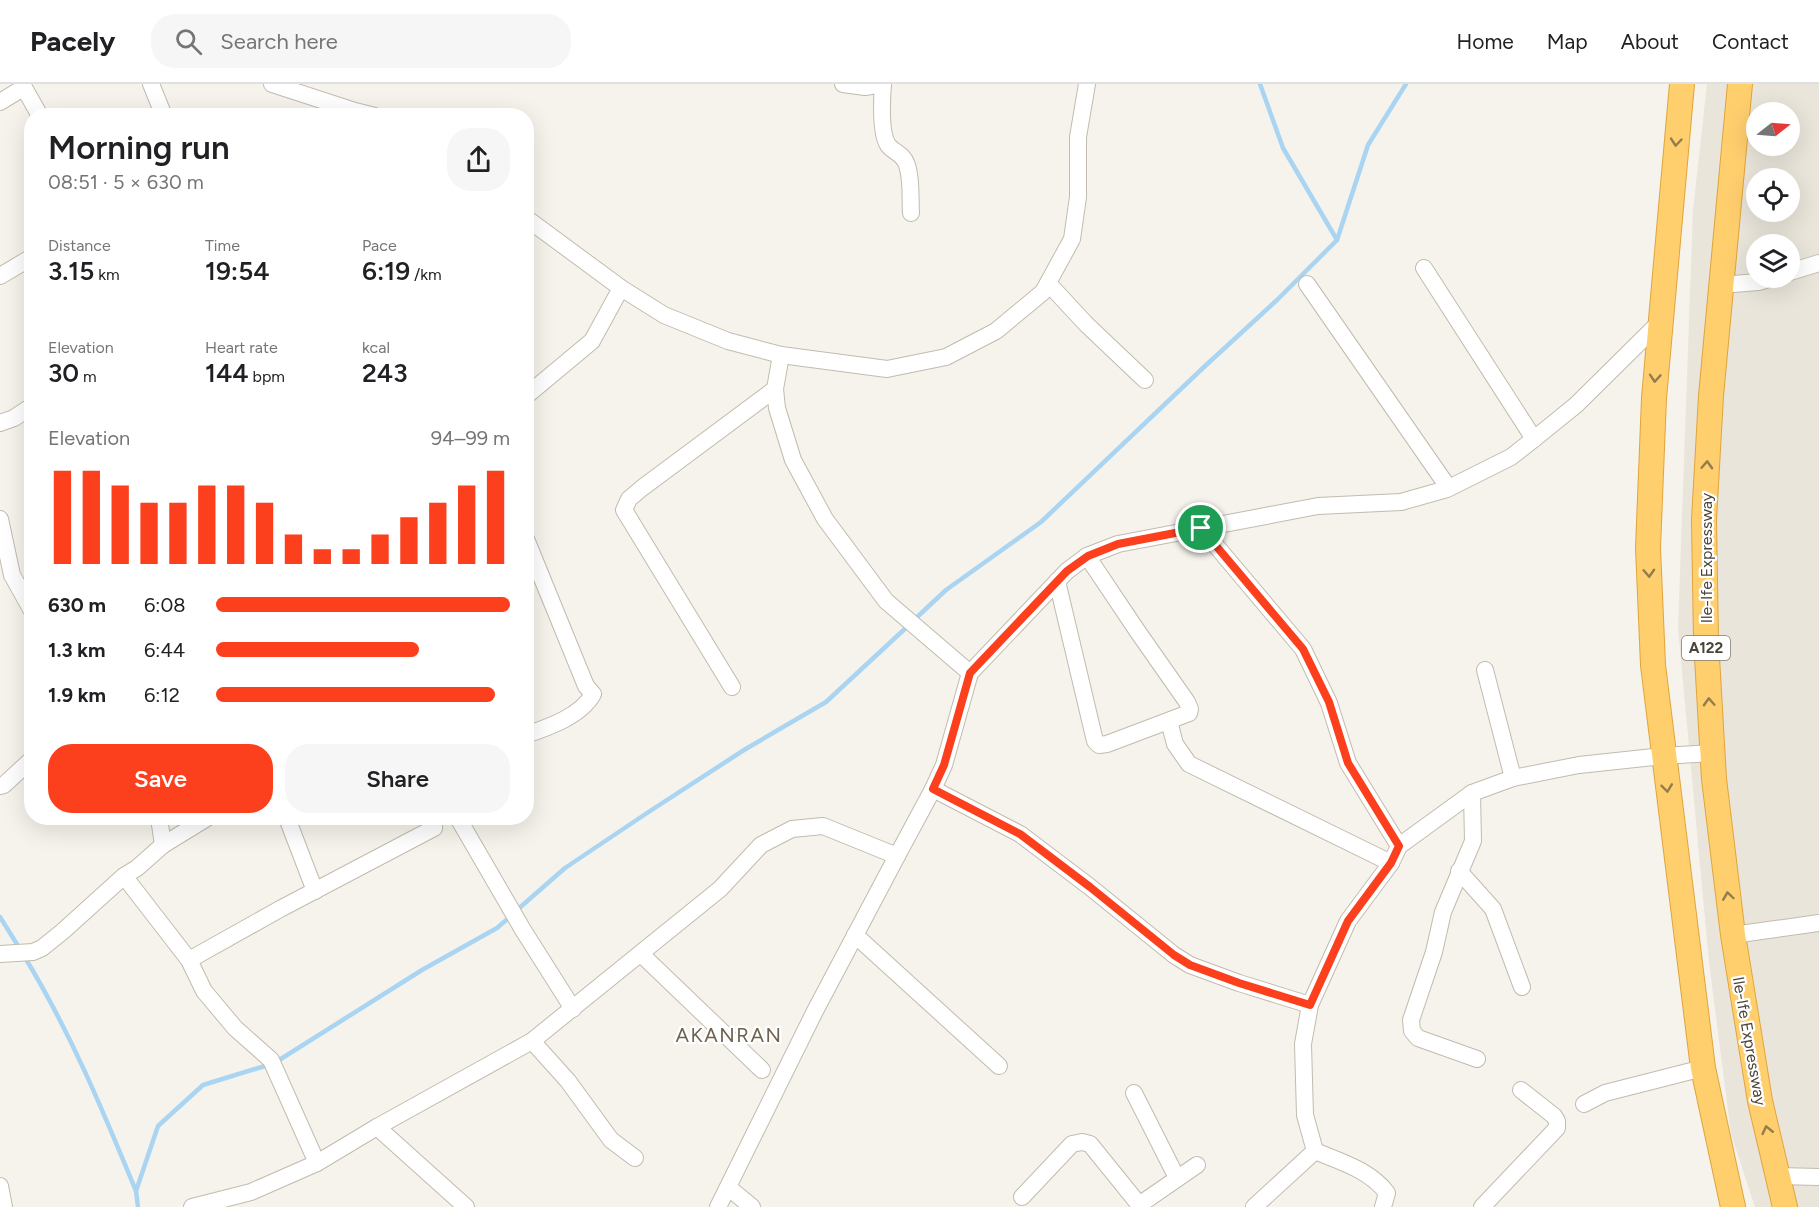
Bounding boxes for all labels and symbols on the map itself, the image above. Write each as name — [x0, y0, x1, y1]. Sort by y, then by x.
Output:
north arrow — [1746, 102, 1800, 156]
one-way arrow — [1670, 138, 1683, 147]
one-way arrow — [1649, 374, 1662, 383]
one-way arrow — [1701, 461, 1714, 470]
street label: Ile-Ife Expressway — [1697, 492, 1716, 623]
pin — [1175, 502, 1226, 553]
one-way arrow — [1642, 569, 1655, 578]
road number: A122 — [1682, 636, 1730, 660]
one-way arrow — [1703, 697, 1716, 706]
one-way arrow — [1661, 784, 1673, 793]
one-way arrow — [1722, 891, 1734, 901]
street label: Ile-Ife Expressway — [1729, 975, 1770, 1108]
district label: AKANRAN — [676, 1023, 782, 1047]
one-way arrow — [1761, 1125, 1774, 1135]

